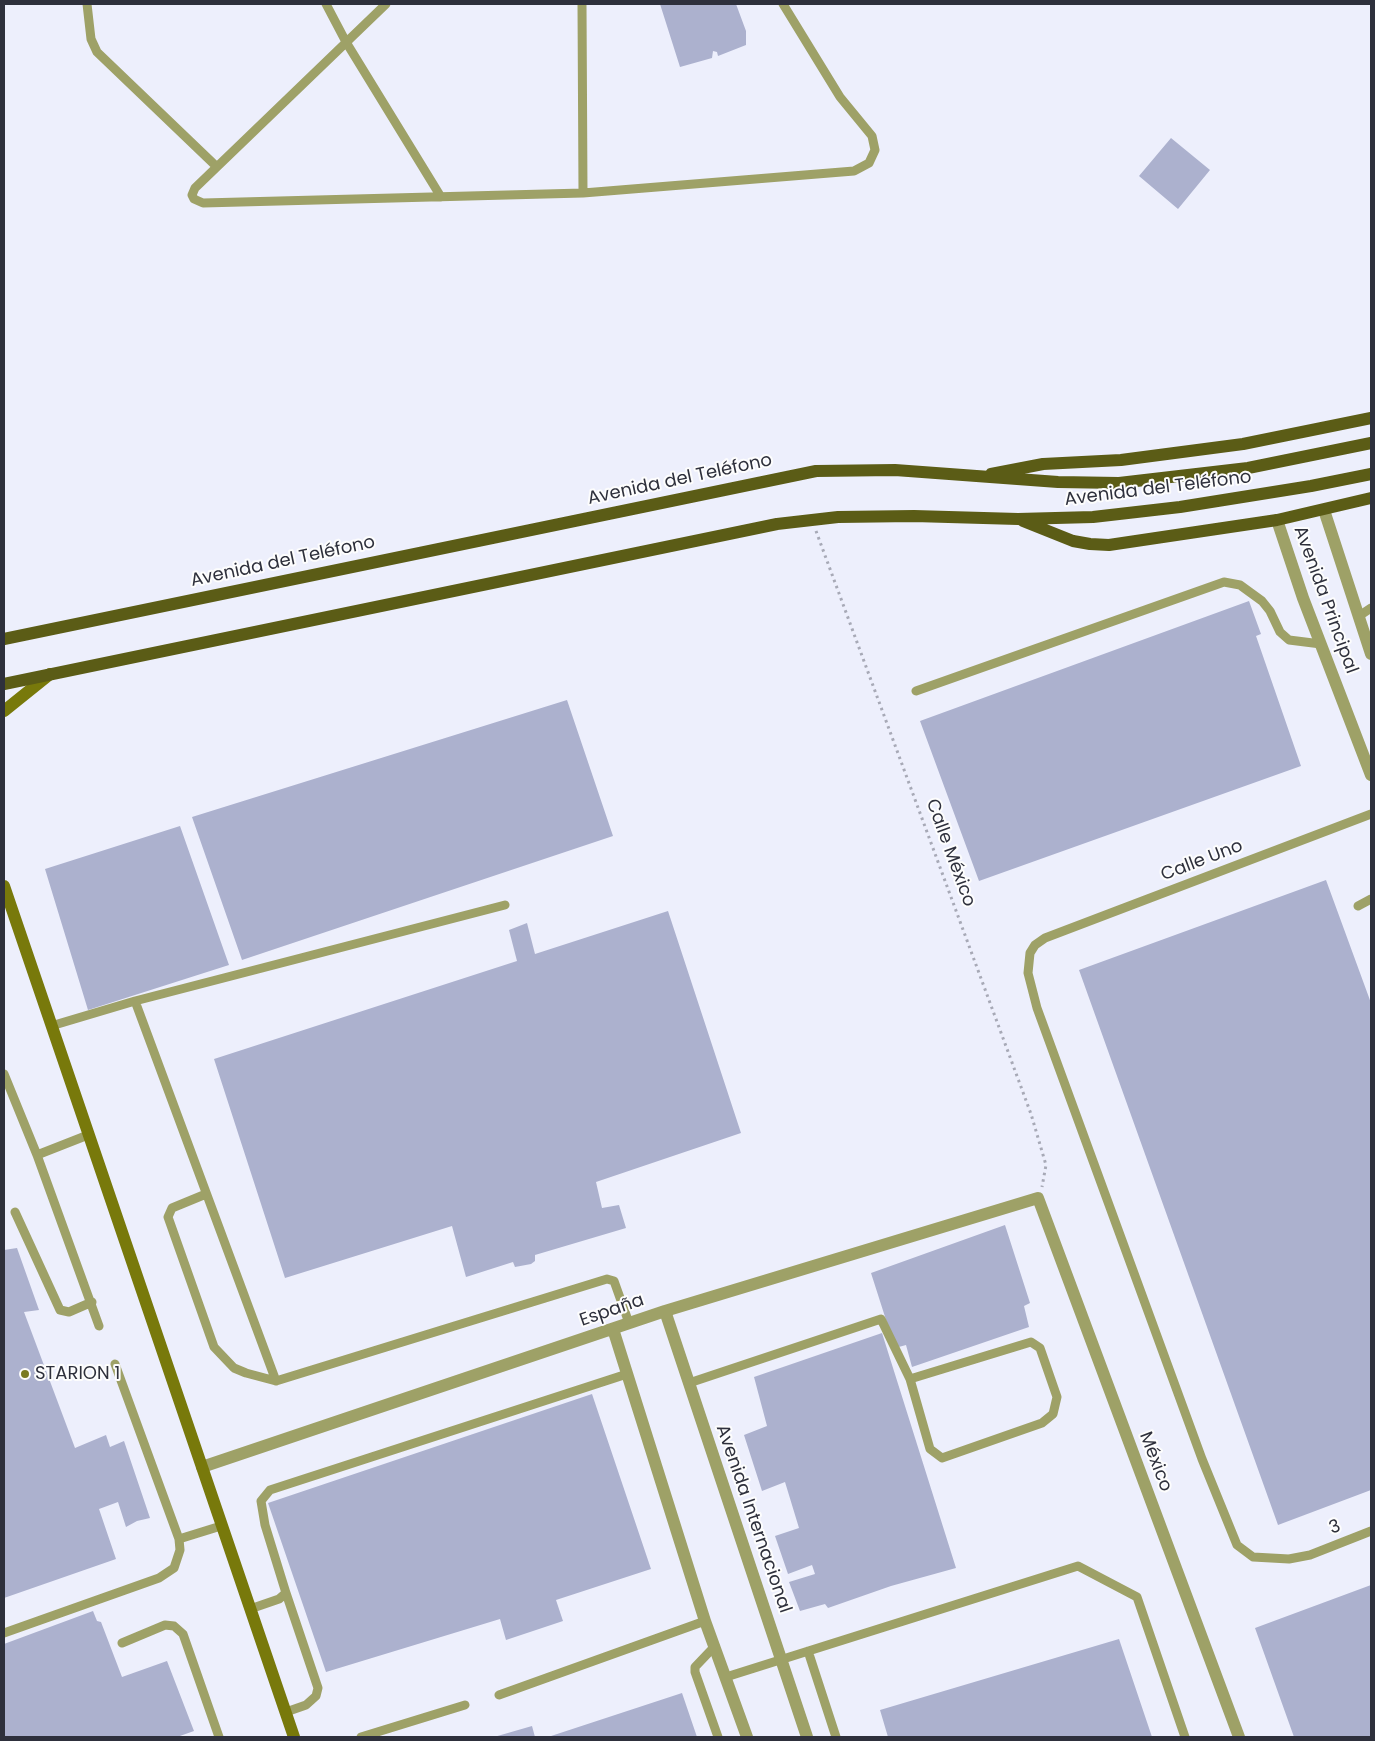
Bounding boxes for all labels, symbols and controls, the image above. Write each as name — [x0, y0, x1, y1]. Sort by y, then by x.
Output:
street label: Avenida del Teléfono — [586, 450, 774, 510]
street label: Avenida del Teléfono — [1063, 467, 1253, 511]
street label: Avenida Principal — [1288, 523, 1362, 677]
street label: Avenida del Teléfono — [189, 532, 377, 592]
street label: Calle México — [921, 796, 979, 910]
street label: Calle Uno — [1158, 835, 1246, 887]
street label: España — [577, 1290, 647, 1332]
place label: STARION 1 — [35, 1363, 120, 1385]
marker: STARION 1 — [19, 1368, 31, 1380]
street label: Avenida Internacional — [711, 1422, 795, 1616]
street label: México — [1134, 1429, 1176, 1495]
street label: 3 — [1326, 1516, 1344, 1540]

